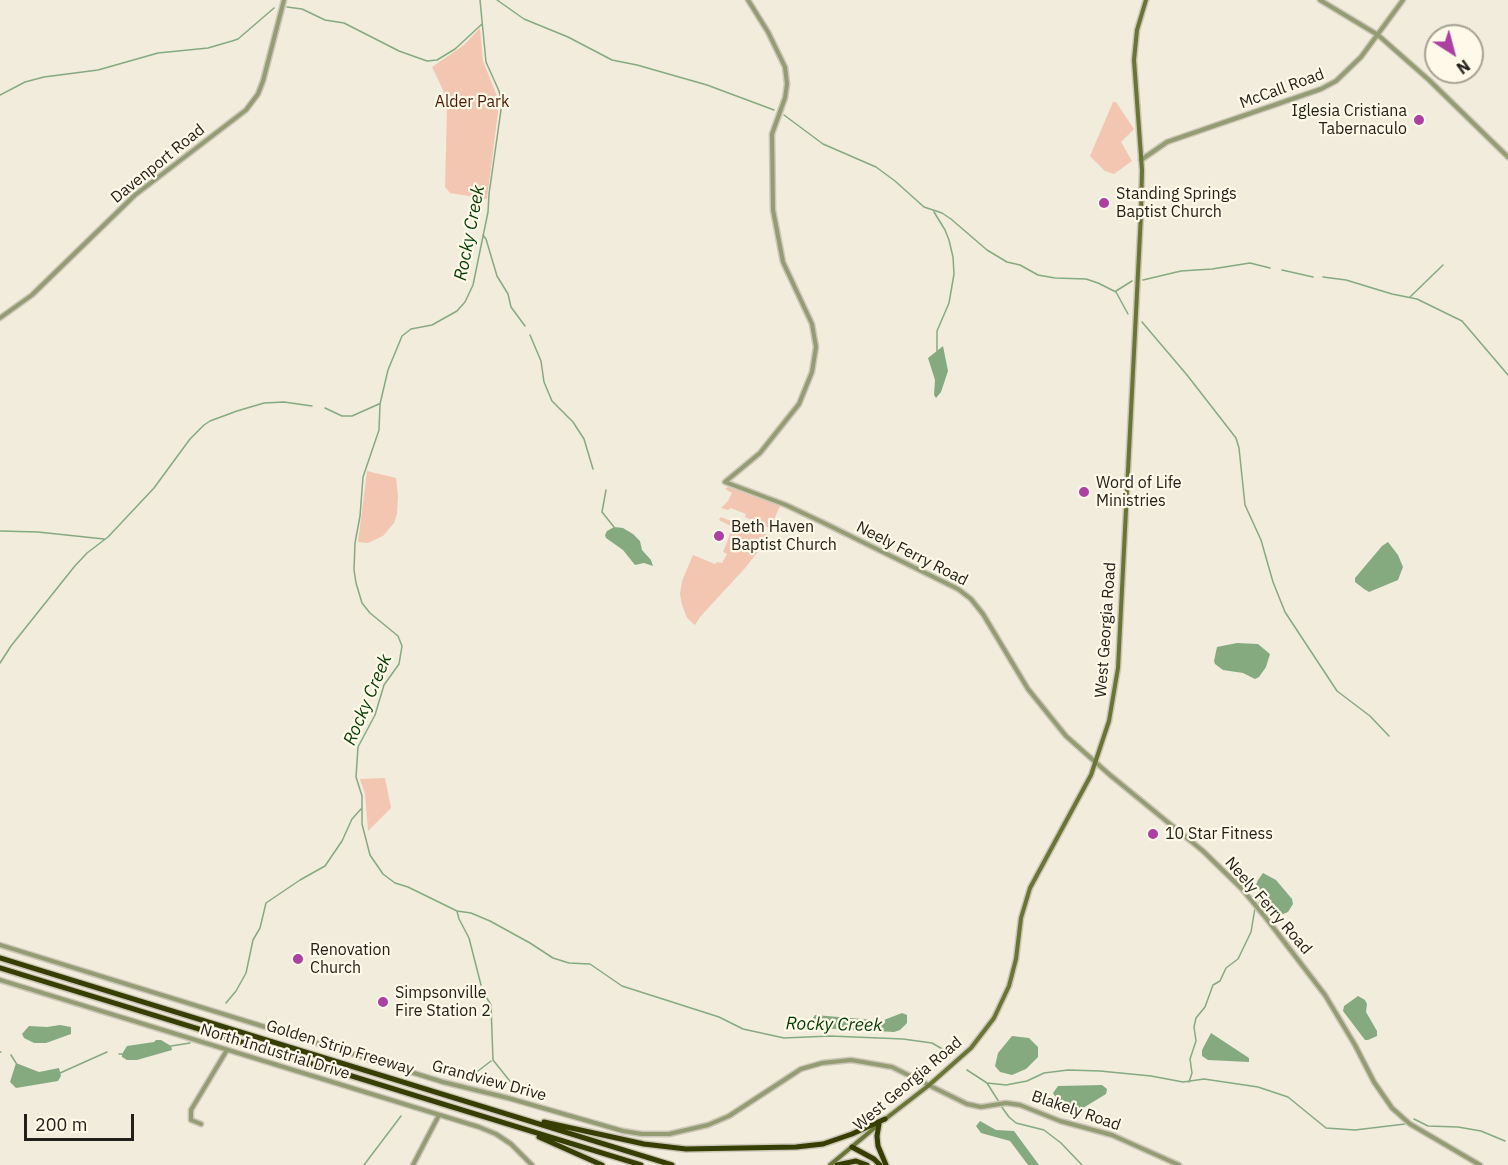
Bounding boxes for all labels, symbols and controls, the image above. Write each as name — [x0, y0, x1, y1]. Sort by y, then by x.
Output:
north arrow — [1424, 24, 1484, 84]
text: N — [1453, 55, 1474, 78]
street label: McCall Road — [1237, 65, 1327, 113]
park label: Alder Park — [435, 92, 509, 112]
place label: Iglesia Cristiana Tabernaculo — [1292, 101, 1407, 139]
marker: Iglesia Cristiana Tabernaculo — [1412, 113, 1426, 127]
street label: Davenport Road — [107, 120, 209, 208]
water label: Rocky Creek — [450, 183, 490, 283]
place label: Standing Springs Baptist Church — [1116, 184, 1237, 222]
marker: Standing Springs Baptist Church — [1097, 196, 1111, 210]
place label: Word of Life Ministries — [1096, 473, 1182, 511]
marker: Word of Life Ministries — [1077, 485, 1091, 499]
place label: Beth Haven Baptist Church — [731, 517, 837, 555]
street label: Neely Ferry Road — [853, 518, 971, 590]
marker: Beth Haven Baptist Church — [712, 529, 726, 543]
street label: West Georgia Road — [1092, 562, 1120, 698]
water label: Rocky Creek — [339, 651, 397, 749]
place label: 10 Star Fitness — [1165, 824, 1273, 844]
marker: 10 Star Fitness — [1146, 827, 1160, 841]
street label: Neely Ferry Road — [1221, 853, 1315, 959]
place label: Renovation Church — [310, 940, 391, 978]
marker: Renovation Church — [291, 952, 305, 966]
place label: Simpsonville Fire Station 2 — [395, 983, 491, 1021]
marker: Simpsonville Fire Station 2 — [376, 995, 390, 1009]
water label: Rocky Creek — [785, 1013, 883, 1037]
street label: Golden Strip Freeway — [264, 1016, 416, 1080]
street label: North Industrial Drive — [198, 1020, 352, 1084]
street label: West Georgia Road — [850, 1033, 966, 1135]
street label: Grandview Drive — [430, 1057, 548, 1105]
street label: Blakely Road — [1029, 1087, 1123, 1135]
scale bar — [27, 1102, 136, 1140]
text: 200 m — [35, 1113, 87, 1136]

